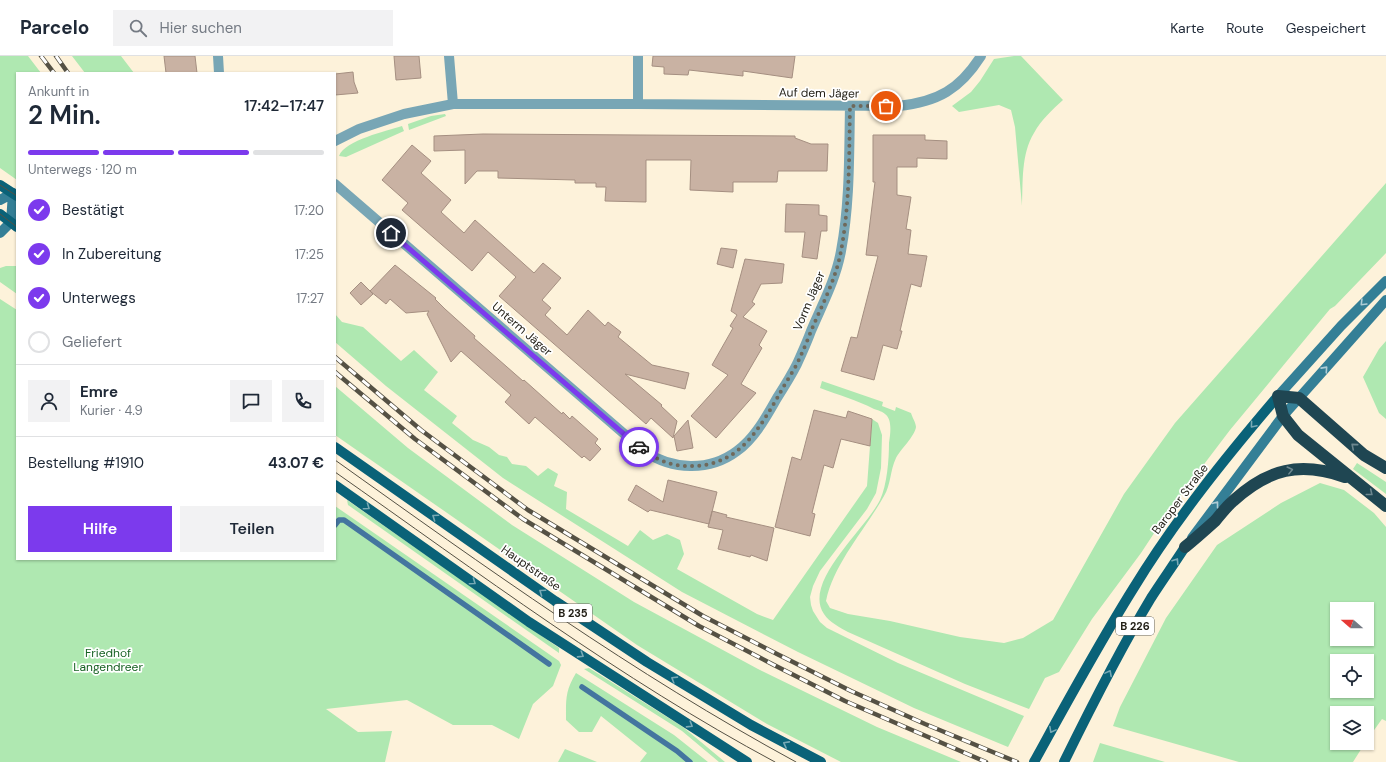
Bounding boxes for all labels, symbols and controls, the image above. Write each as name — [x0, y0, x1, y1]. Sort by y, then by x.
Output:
search box — [113, 10, 393, 46]
text: Parcelo — [20, 15, 89, 40]
icon: search — [127, 17, 149, 39]
text: Hier suchen — [159, 18, 242, 38]
text: Karte — [1170, 19, 1204, 37]
text: Route — [1226, 19, 1264, 37]
text: Gespeichert — [1286, 19, 1366, 37]
text: Ankunft in — [28, 83, 89, 100]
street label: Auf dem Jäger — [779, 84, 860, 102]
pin — [869, 89, 903, 123]
icon: bag — [875, 95, 897, 117]
text: 17:42–17:47 — [244, 96, 324, 116]
text: 2 Min. — [28, 98, 101, 132]
text: Unterwegs · 120 m — [28, 161, 137, 178]
icon: check — [28, 199, 50, 221]
text: Bestätigt — [62, 200, 124, 220]
text: 17:20 — [294, 202, 324, 219]
pin — [374, 216, 408, 250]
icon: home — [380, 222, 402, 244]
icon: check — [28, 243, 50, 265]
text: In Zubereitung — [62, 244, 162, 264]
text: 17:25 — [295, 246, 324, 263]
street label: Vorm Jäger — [789, 268, 829, 333]
icon: check — [28, 287, 50, 309]
text: Unterwegs — [62, 288, 136, 308]
text: 17:27 — [296, 290, 324, 307]
street label: Unterm Jäger — [489, 298, 556, 360]
one-way arrow — [1360, 298, 1368, 306]
text: Geliefert — [62, 332, 122, 352]
one-way arrow — [1321, 366, 1328, 374]
button: person — [28, 380, 70, 422]
button: chat — [230, 380, 272, 422]
button: phone — [282, 380, 324, 422]
text: Emre — [80, 382, 118, 402]
text: Kurier · 4.9 — [80, 402, 143, 419]
one-way arrow — [1250, 421, 1257, 428]
courier — [619, 427, 659, 467]
icon: car — [628, 436, 650, 458]
one-way arrow — [1351, 444, 1359, 451]
text: Bestellung #1910 — [28, 453, 144, 473]
text: 43.07 € — [268, 453, 324, 473]
street label: Baroper Straße — [1148, 460, 1212, 537]
one-way arrow — [1286, 466, 1293, 475]
one-way arrow — [1365, 488, 1372, 495]
one-way arrow — [363, 502, 370, 510]
one-way arrow — [1211, 502, 1218, 509]
button: Hilfe — [28, 506, 172, 552]
button: Teilen — [180, 506, 324, 552]
one-way arrow — [433, 515, 440, 522]
street label: Hauptstraße — [498, 541, 564, 595]
one-way arrow — [1171, 558, 1179, 565]
one-way arrow — [469, 577, 476, 584]
one-way arrow — [539, 589, 546, 597]
north arrow — [1330, 602, 1374, 646]
map controls — [1330, 602, 1374, 750]
road number: B 235 — [554, 604, 592, 622]
road number: B 226 — [1116, 617, 1154, 635]
park label: Friedhof Langendreer — [73, 645, 143, 675]
one-way arrow — [577, 651, 584, 658]
button: locate — [1330, 654, 1374, 698]
one-way arrow — [1105, 670, 1112, 677]
one-way arrow — [671, 676, 678, 684]
button: layers — [1330, 706, 1374, 750]
one-way arrow — [686, 720, 693, 728]
one-way arrow — [1049, 726, 1056, 733]
one-way arrow — [783, 741, 790, 749]

